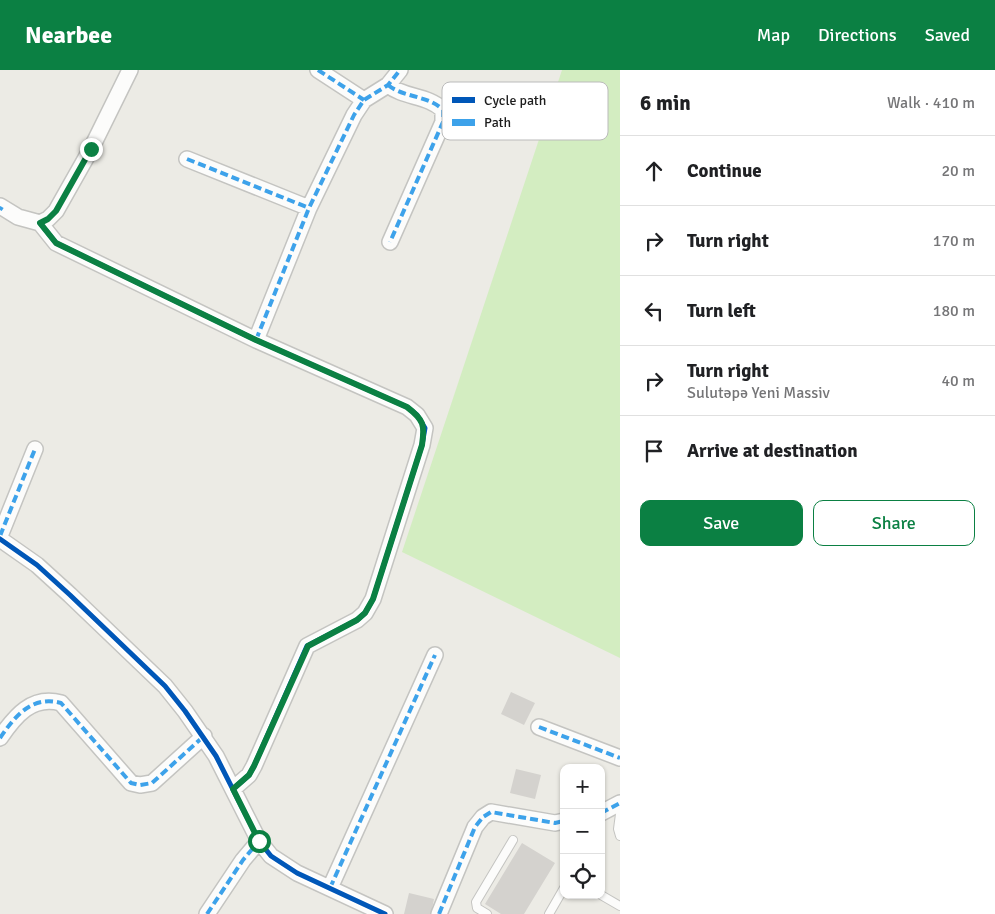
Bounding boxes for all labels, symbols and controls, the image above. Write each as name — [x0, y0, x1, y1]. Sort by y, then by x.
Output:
text: Nearbee — [25, 20, 112, 50]
text: Map — [757, 24, 790, 46]
text: Directions — [818, 24, 897, 46]
text: Saved — [925, 24, 970, 46]
legend — [442, 82, 608, 140]
text: 6 min — [640, 90, 691, 116]
text: Cycle path — [484, 92, 546, 109]
text: Walk · 410 m — [887, 93, 975, 113]
text: Path — [484, 114, 511, 131]
route end — [80, 138, 103, 161]
icon: ahead — [640, 157, 668, 185]
text: Continue — [687, 159, 762, 183]
text: 20 m — [941, 161, 975, 181]
icon: right — [640, 227, 668, 255]
text: Turn right — [687, 229, 769, 253]
text: 170 m — [933, 231, 975, 251]
icon: left — [640, 297, 668, 325]
text: Turn left — [687, 299, 756, 323]
text: 180 m — [933, 301, 975, 321]
text: Turn right — [687, 359, 769, 383]
icon: right — [640, 367, 668, 395]
text: 40 m — [941, 371, 975, 391]
text: Sulutəpə Yeni Massiv — [687, 383, 830, 403]
icon: arrive — [640, 437, 668, 465]
text: Arrive at destination — [687, 439, 858, 463]
button: Save — [640, 500, 803, 546]
button: Share — [813, 500, 975, 546]
map controls — [560, 764, 605, 899]
button: + — [560, 764, 605, 809]
button: − — [560, 809, 605, 854]
route start — [248, 830, 271, 853]
button: locate — [560, 854, 605, 899]

